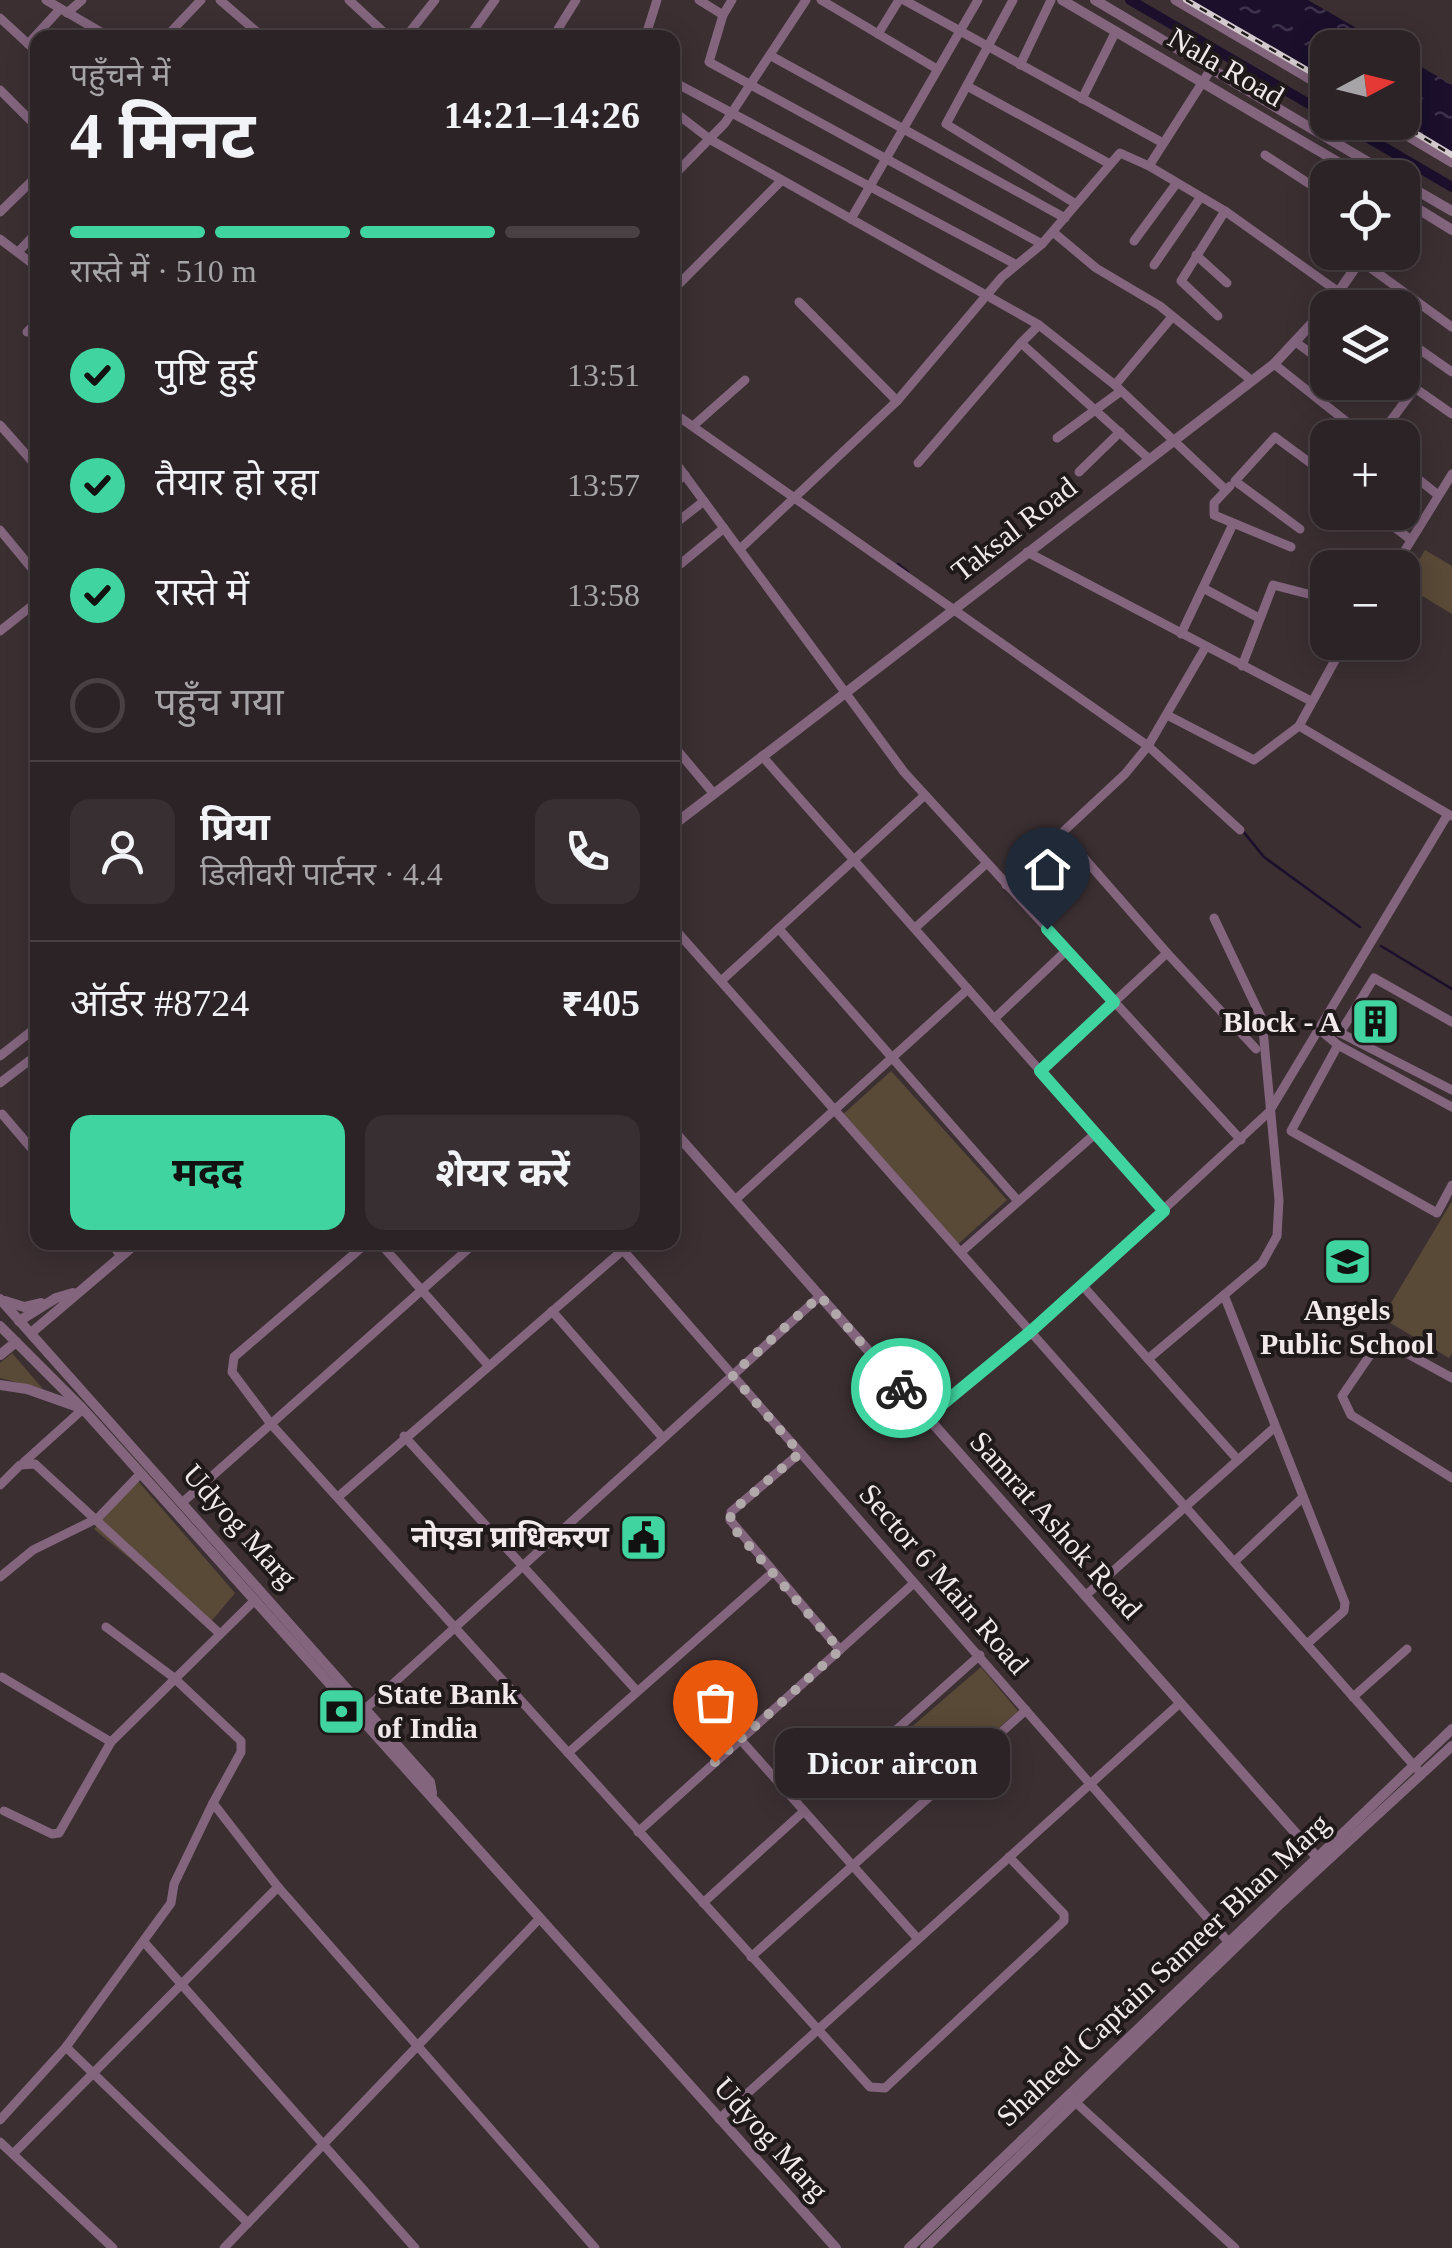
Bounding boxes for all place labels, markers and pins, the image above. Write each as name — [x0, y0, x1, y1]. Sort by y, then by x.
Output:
pin — [1005, 827, 1090, 930]
building icon: Block - A — [1350, 996, 1402, 1048]
place label: Block - A — [1223, 1005, 1341, 1038]
school or university icon: Angels Public School — [1321, 1235, 1373, 1287]
place label: Angels Public School — [1260, 1293, 1434, 1360]
public building icon: नोएडा प्राधिकरण — [618, 1511, 670, 1563]
place label: नोएडा प्राधिकरण — [411, 1520, 610, 1553]
pin — [673, 1660, 758, 1763]
place label: State Bank of India — [377, 1677, 518, 1744]
bank icon: State Bank of India — [316, 1685, 368, 1737]
callout: Dicor aircon — [775, 1727, 1010, 1797]

